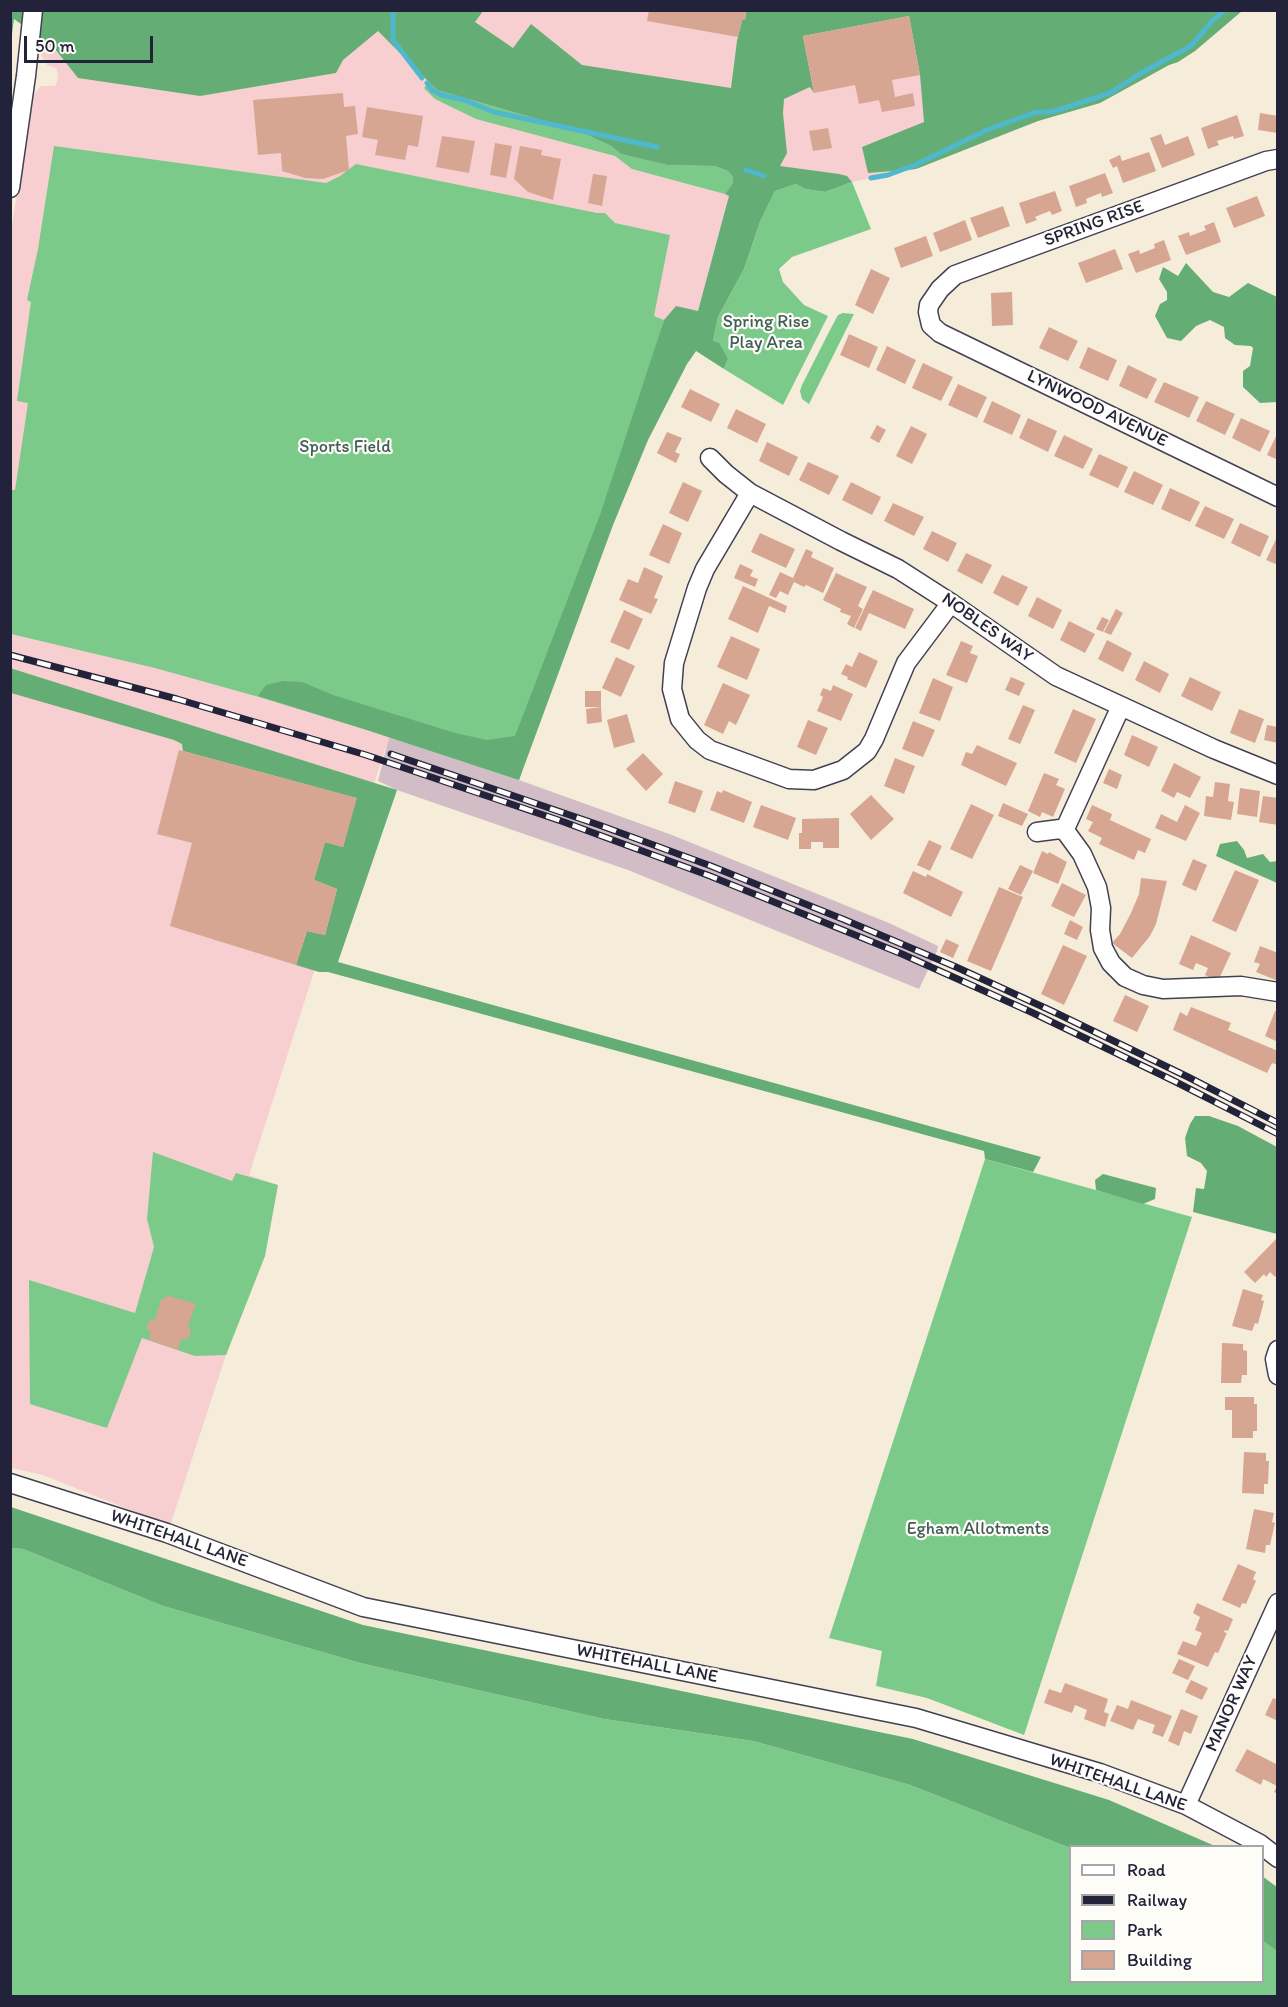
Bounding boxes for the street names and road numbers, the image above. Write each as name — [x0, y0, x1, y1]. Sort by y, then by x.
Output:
street label: SPRING RISE — [1041, 196, 1147, 252]
street label: LYNWOOD AVENUE — [1023, 366, 1171, 452]
street label: NOBLES WAY — [937, 589, 1037, 667]
street label: WHITEHALL LANE — [108, 1505, 250, 1573]
street label: WHITEHALL LANE — [574, 1640, 720, 1688]
street label: MANOR WAY — [1201, 1653, 1263, 1755]
street label: WHITEHALL LANE — [1047, 1749, 1189, 1817]

